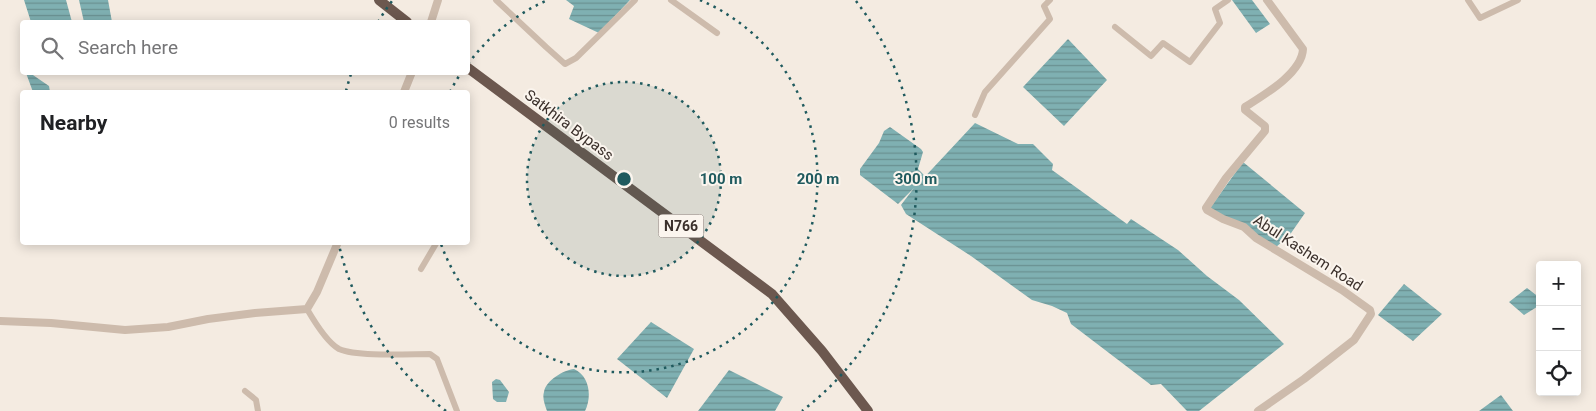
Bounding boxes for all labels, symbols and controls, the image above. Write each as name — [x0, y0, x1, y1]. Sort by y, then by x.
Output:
search box — [20, 20, 470, 75]
icon: search — [38, 34, 66, 62]
text: Search here — [78, 36, 178, 59]
street label: Satkhira Bypass — [521, 86, 617, 164]
text: Nearby — [40, 111, 107, 135]
text: 0 results — [389, 113, 450, 132]
centre of rings — [615, 170, 633, 188]
text: 100 m — [700, 170, 742, 188]
text: 200 m — [797, 170, 839, 188]
text: 300 m — [895, 170, 937, 188]
street label: Abul Kashem Road — [1250, 211, 1366, 295]
road number: N766 — [658, 215, 704, 238]
map controls — [1536, 261, 1581, 396]
button: + — [1536, 261, 1581, 306]
button: − — [1536, 306, 1581, 351]
button: locate — [1536, 351, 1581, 396]

